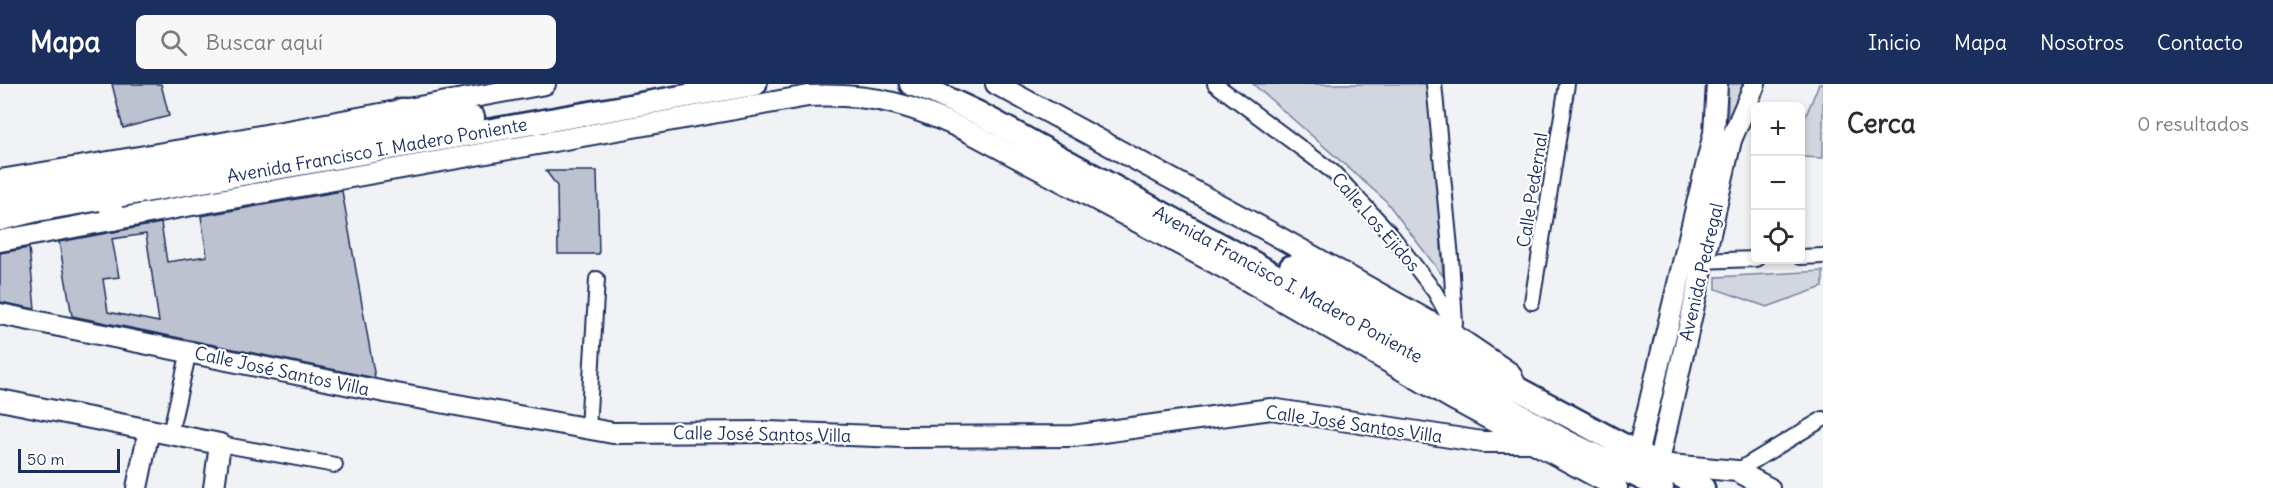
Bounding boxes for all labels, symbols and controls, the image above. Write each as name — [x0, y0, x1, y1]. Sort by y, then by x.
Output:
search box — [136, 15, 556, 69]
text: Mapa — [30, 24, 100, 60]
icon: search — [157, 26, 190, 59]
text: Buscar aquí — [205, 28, 323, 56]
text: Inicio — [1868, 29, 1921, 56]
text: Mapa — [1954, 29, 2007, 56]
text: Nosotros — [2040, 29, 2124, 56]
text: Contacto — [2157, 29, 2243, 56]
map controls — [1751, 102, 1805, 264]
button: + — [1751, 102, 1805, 156]
text: Cerca — [1847, 107, 1916, 140]
text: 0 resultados — [2137, 111, 2249, 136]
street label: Avenida Francisco I. Madero Poniente — [225, 112, 529, 188]
street label: Calle Pedernal — [1512, 131, 1552, 249]
button: − — [1751, 156, 1805, 210]
street label: Calle Los Ejidos — [1327, 168, 1425, 276]
street label: Avenida Francisco I. Madero Poniente — [1149, 200, 1427, 368]
street label: Avenida Pedregal — [1674, 201, 1728, 343]
button: locate — [1751, 210, 1805, 264]
street label: Calle José Santos Villa — [192, 341, 372, 401]
street label: Calle José Santos Villa — [1264, 400, 1444, 448]
street label: Calle José Santos Villa — [673, 421, 851, 447]
scale bar — [18, 446, 120, 474]
text: 50 m — [27, 449, 65, 469]

